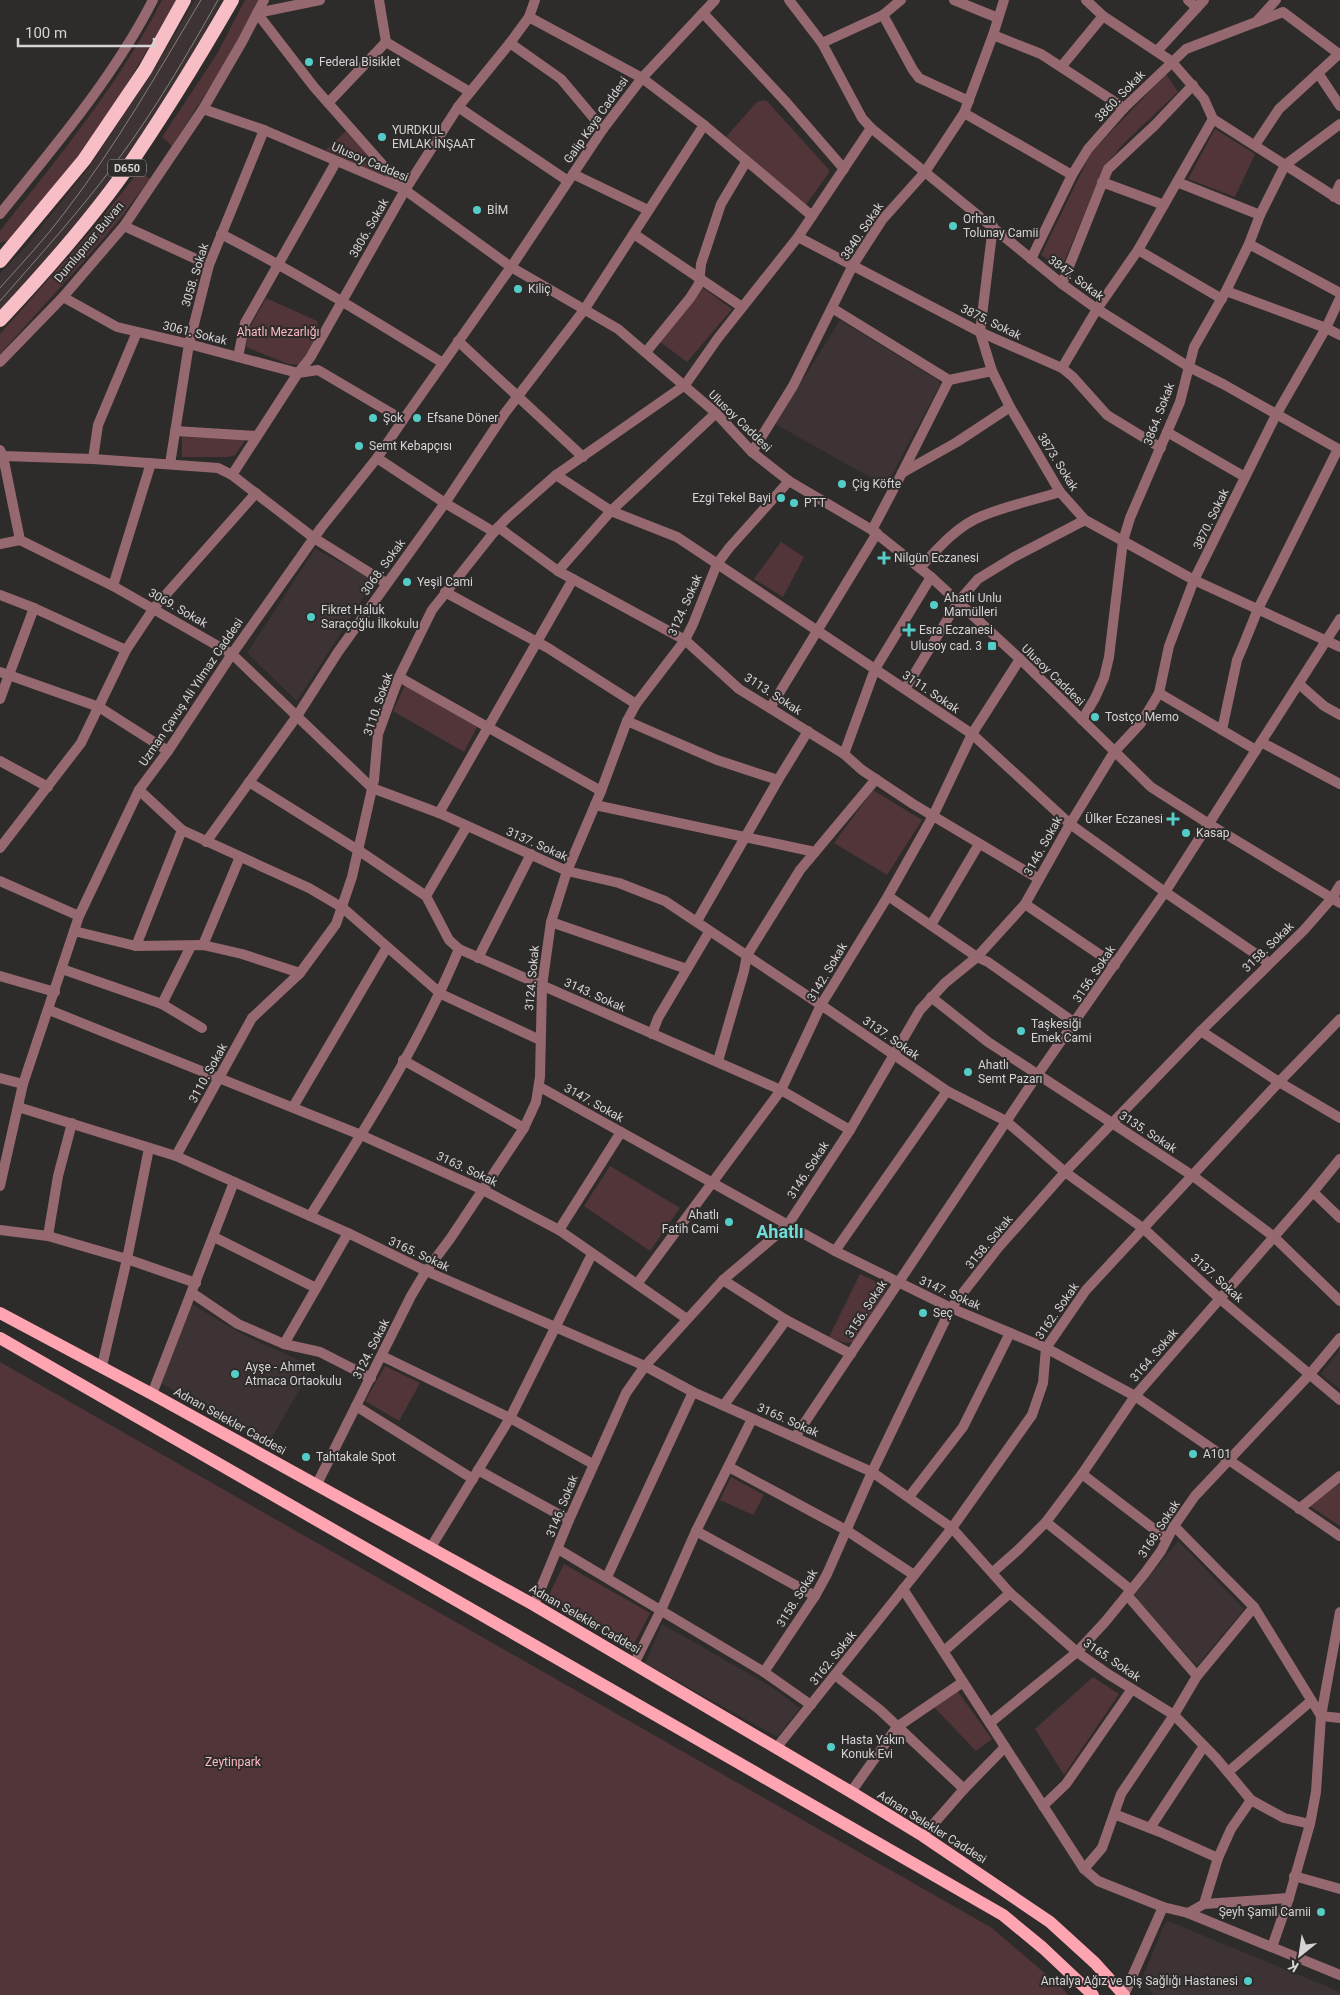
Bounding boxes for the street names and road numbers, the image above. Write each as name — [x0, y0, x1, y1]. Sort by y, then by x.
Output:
street label: 3860. Sokak — [1092, 67, 1149, 125]
street label: Galip Kaya Caddesi — [561, 74, 631, 166]
street label: Ulusoy Caddesi — [329, 139, 411, 185]
road number: D650 — [108, 160, 146, 177]
street label: 3806. Sokak — [346, 195, 392, 260]
street label: Dumlupınar Bulvarı — [51, 199, 127, 285]
street label: 3840. Sokak — [838, 199, 887, 262]
street label: 3058. Sokak — [179, 241, 212, 309]
street label: 3847. Sokak — [1046, 253, 1107, 304]
street label: 3875. Sokak — [958, 301, 1024, 343]
street label: 3061. Sokak — [161, 318, 229, 348]
street label: 3864. Sokak — [1141, 380, 1178, 447]
street label: Ulusoy Caddesi — [706, 387, 775, 455]
street label: 3873. Sokak — [1035, 430, 1082, 494]
street label: 3870. Sokak — [1190, 486, 1232, 552]
street label: 3068. Sokak — [358, 536, 409, 598]
street label: 3124. Sokak — [665, 571, 705, 638]
street label: 3069. Sokak — [146, 585, 211, 631]
street label: Uzman Çavuş Ali Yılmaz Caddesi — [136, 615, 246, 769]
street label: Ulusoy Caddesi — [1019, 641, 1088, 709]
street label: 3111. Sokak — [900, 668, 963, 717]
street label: 3110. Sokak — [361, 670, 396, 737]
street label: 3113. Sokak — [742, 670, 805, 718]
street label: 3146. Sokak — [1021, 813, 1066, 878]
street label: 3137. Sokak — [504, 824, 571, 864]
street label: 3158. Sokak — [1239, 918, 1297, 975]
street label: 3142. Sokak — [804, 939, 850, 1004]
street label: 3156. Sokak — [1070, 942, 1119, 1005]
street label: 3124. Sokak — [522, 944, 542, 1011]
street label: 3143. Sokak — [562, 975, 629, 1015]
street label: 3137. Sokak — [860, 1013, 923, 1063]
street label: 3110. Sokak — [186, 1040, 231, 1105]
street label: 3147. Sokak — [562, 1081, 627, 1126]
street label: 3135. Sokak — [1117, 1108, 1180, 1156]
street label: 3146. Sokak — [784, 1138, 832, 1201]
street label: 3163. Sokak — [434, 1149, 501, 1190]
street label: 3158. Sokak — [962, 1212, 1016, 1272]
street label: 3165. Sokak — [386, 1234, 453, 1275]
street label: 3137. Sokak — [1188, 1251, 1247, 1306]
street label: 3147. Sokak — [917, 1273, 984, 1313]
street label: 3156. Sokak — [842, 1277, 890, 1340]
street label: 3162. Sokak — [1032, 1279, 1082, 1342]
street label: 3124. Sokak — [350, 1316, 393, 1381]
street label: 3164. Sokak — [1127, 1325, 1181, 1384]
street label: Adnan Selekler Caddesi — [172, 1384, 289, 1458]
street label: 3165. Sokak — [755, 1400, 822, 1440]
street label: 3146. Sokak — [543, 1472, 581, 1539]
street label: 3168. Sokak — [1135, 1497, 1183, 1560]
street label: 3158. Sokak — [774, 1566, 821, 1630]
street label: Adnan Selekler Caddesi — [527, 1581, 643, 1657]
street label: 3162. Sokak — [807, 1627, 860, 1688]
street label: 3165. Sokak — [1081, 1636, 1144, 1685]
street label: Adnan Selekler Caddesi — [875, 1788, 989, 1866]

